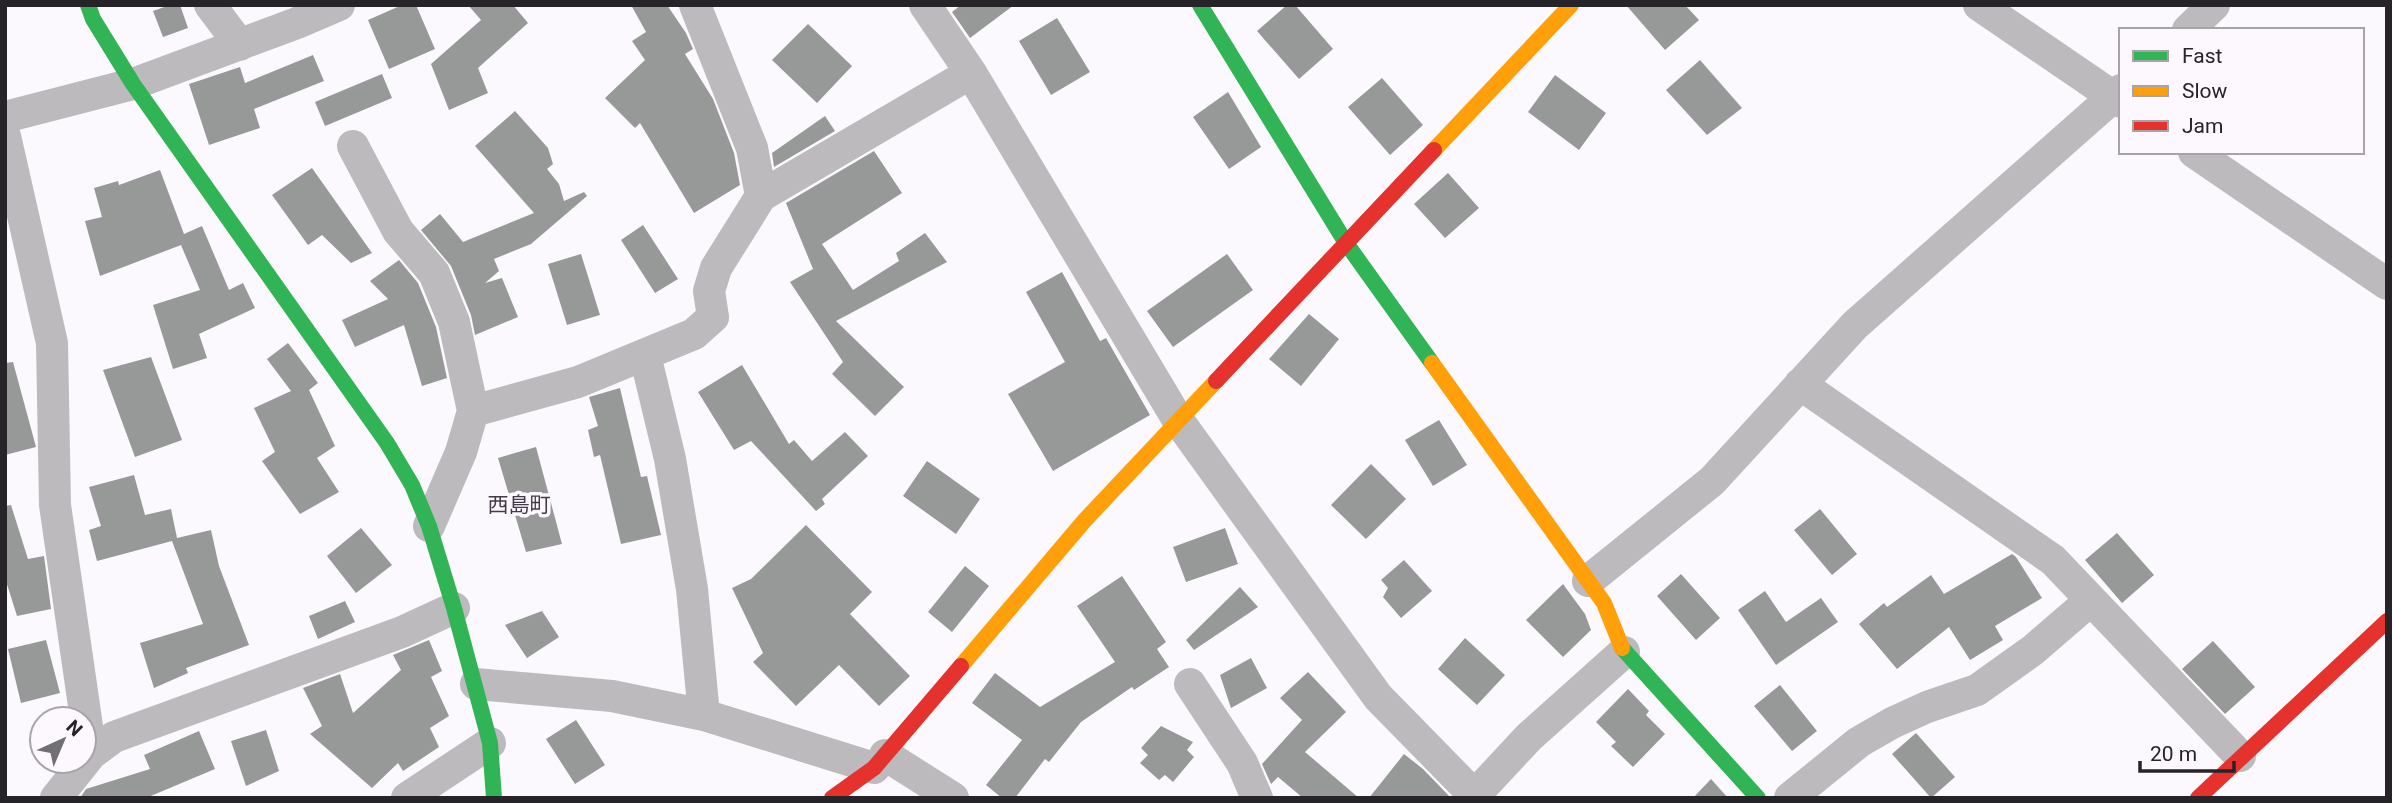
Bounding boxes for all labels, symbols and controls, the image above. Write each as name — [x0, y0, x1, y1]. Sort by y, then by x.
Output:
legend — [2119, 28, 2364, 154]
text: Fast — [2182, 44, 2223, 68]
text: Slow — [2182, 79, 2228, 103]
text: Jam — [2182, 114, 2223, 138]
district label: 西島町 — [488, 493, 551, 517]
north arrow — [28, 705, 98, 775]
text: N — [62, 715, 87, 741]
scale bar — [2140, 730, 2234, 774]
text: 20 m — [2150, 742, 2197, 766]

